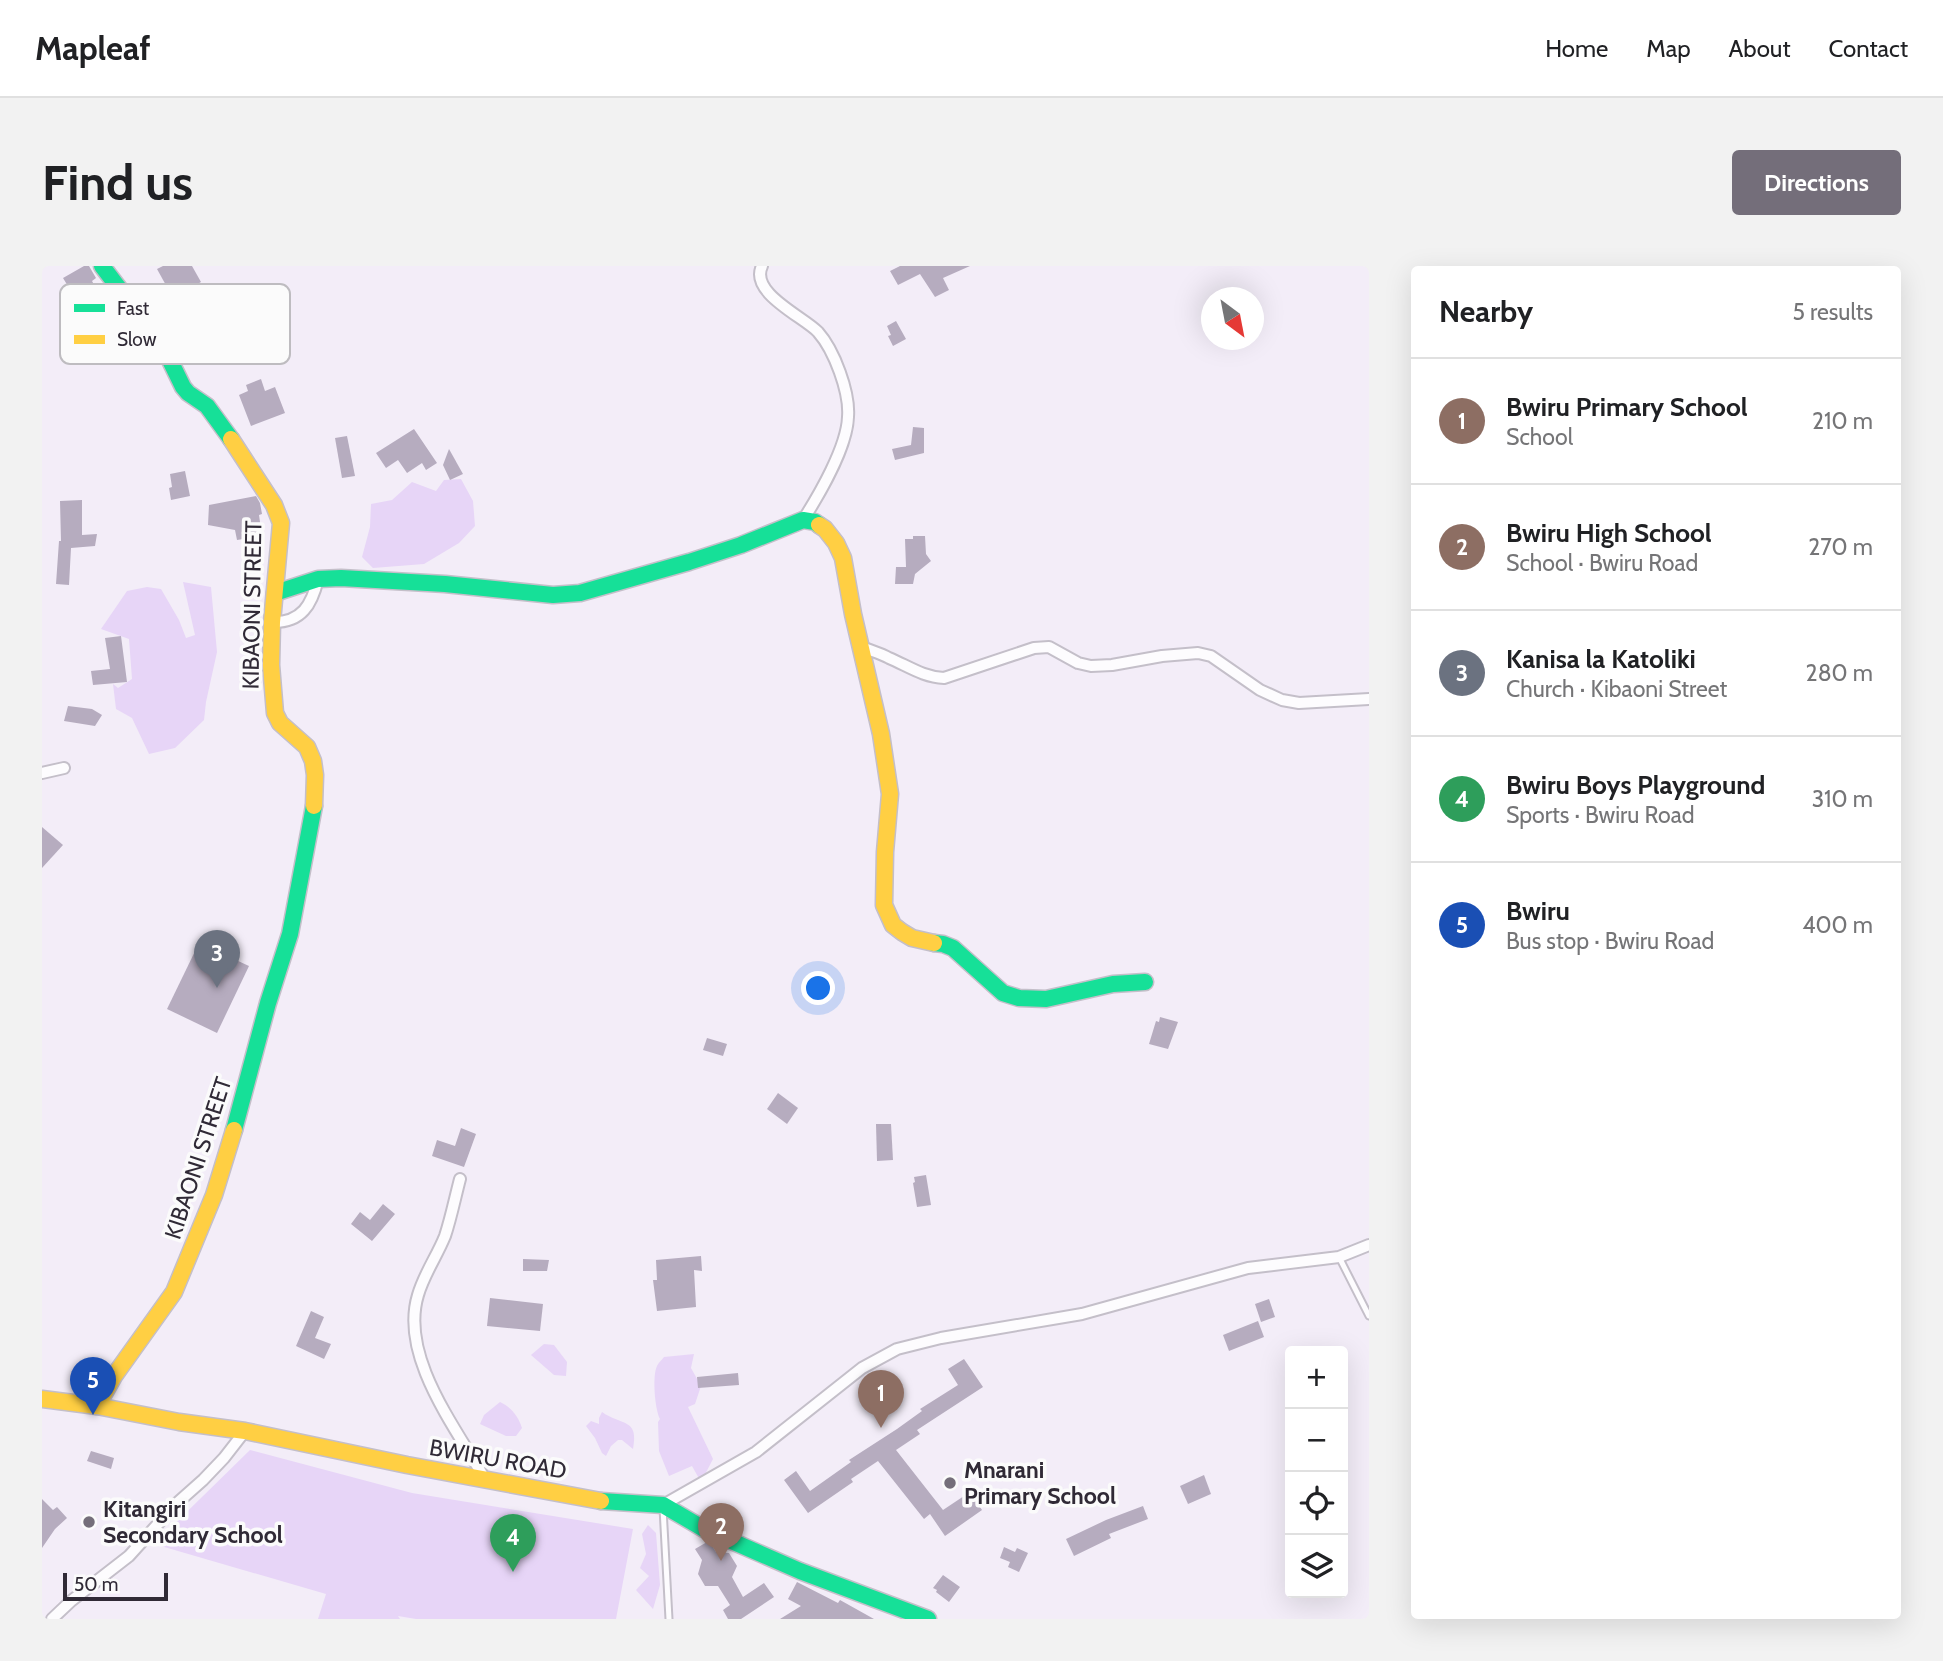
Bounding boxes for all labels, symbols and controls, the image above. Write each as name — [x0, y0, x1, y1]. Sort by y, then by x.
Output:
text: Mapleaf — [35, 28, 151, 68]
text: Home — [1545, 34, 1608, 63]
text: Map — [1646, 34, 1691, 63]
text: About — [1729, 34, 1791, 63]
text: Contact — [1829, 34, 1908, 63]
button: Directions — [1732, 150, 1901, 215]
text: Find us — [42, 153, 193, 212]
legend — [60, 284, 290, 364]
north arrow — [1201, 287, 1264, 350]
text: Nearby — [1439, 293, 1533, 330]
text: Fast — [117, 297, 150, 320]
text: 5 results — [1792, 298, 1873, 326]
text: Slow — [117, 328, 157, 351]
text: Bwiru Primary School — [1506, 391, 1748, 423]
text: 1 — [1458, 407, 1466, 435]
text: 210 m — [1812, 407, 1873, 435]
text: School — [1506, 423, 1573, 451]
text: Bwiru High School — [1506, 517, 1712, 549]
street label: KIBAONI STREET — [237, 520, 267, 690]
text: 2 — [1456, 533, 1468, 561]
text: 270 m — [1808, 533, 1873, 561]
text: School · Bwiru Road — [1506, 549, 1698, 577]
text: Kanisa la Katoliki — [1506, 643, 1696, 675]
text: 3 — [1456, 659, 1468, 687]
text: 280 m — [1806, 659, 1873, 687]
text: Church · Kibaoni Street — [1506, 675, 1727, 703]
text: Bwiru Boys Playground — [1506, 769, 1765, 801]
text: 4 — [1455, 785, 1469, 813]
text: 310 m — [1812, 785, 1873, 813]
text: Sports · Bwiru Road — [1506, 801, 1694, 829]
text: Bwiru — [1506, 895, 1570, 927]
text: 5 — [1456, 911, 1468, 939]
text: 400 m — [1802, 911, 1873, 939]
text: Bus stop · Bwiru Road — [1506, 927, 1714, 955]
pin: 3 — [194, 930, 240, 988]
your location — [801, 971, 835, 1005]
street label: KIBAONI STREET — [159, 1073, 237, 1243]
map controls — [1285, 1346, 1348, 1598]
button: + — [1285, 1346, 1348, 1409]
pin: 5 — [70, 1357, 116, 1415]
pin: 1 — [858, 1370, 904, 1428]
button: − — [1285, 1409, 1348, 1472]
street label: BWIRU ROAD — [427, 1433, 569, 1485]
place label: Mnarani Primary School — [964, 1456, 1116, 1510]
button: locate — [1285, 1472, 1348, 1535]
marker: Mnarani Primary School — [942, 1475, 958, 1491]
place label: Kitangiri Secondary School — [103, 1495, 283, 1549]
pin: 2 — [698, 1503, 744, 1561]
marker: Kitangiri Secondary School — [81, 1514, 97, 1530]
pin: 4 — [490, 1514, 536, 1572]
button: layers — [1285, 1535, 1348, 1598]
scale bar — [63, 1570, 168, 1602]
text: 50 m — [74, 1573, 118, 1596]

